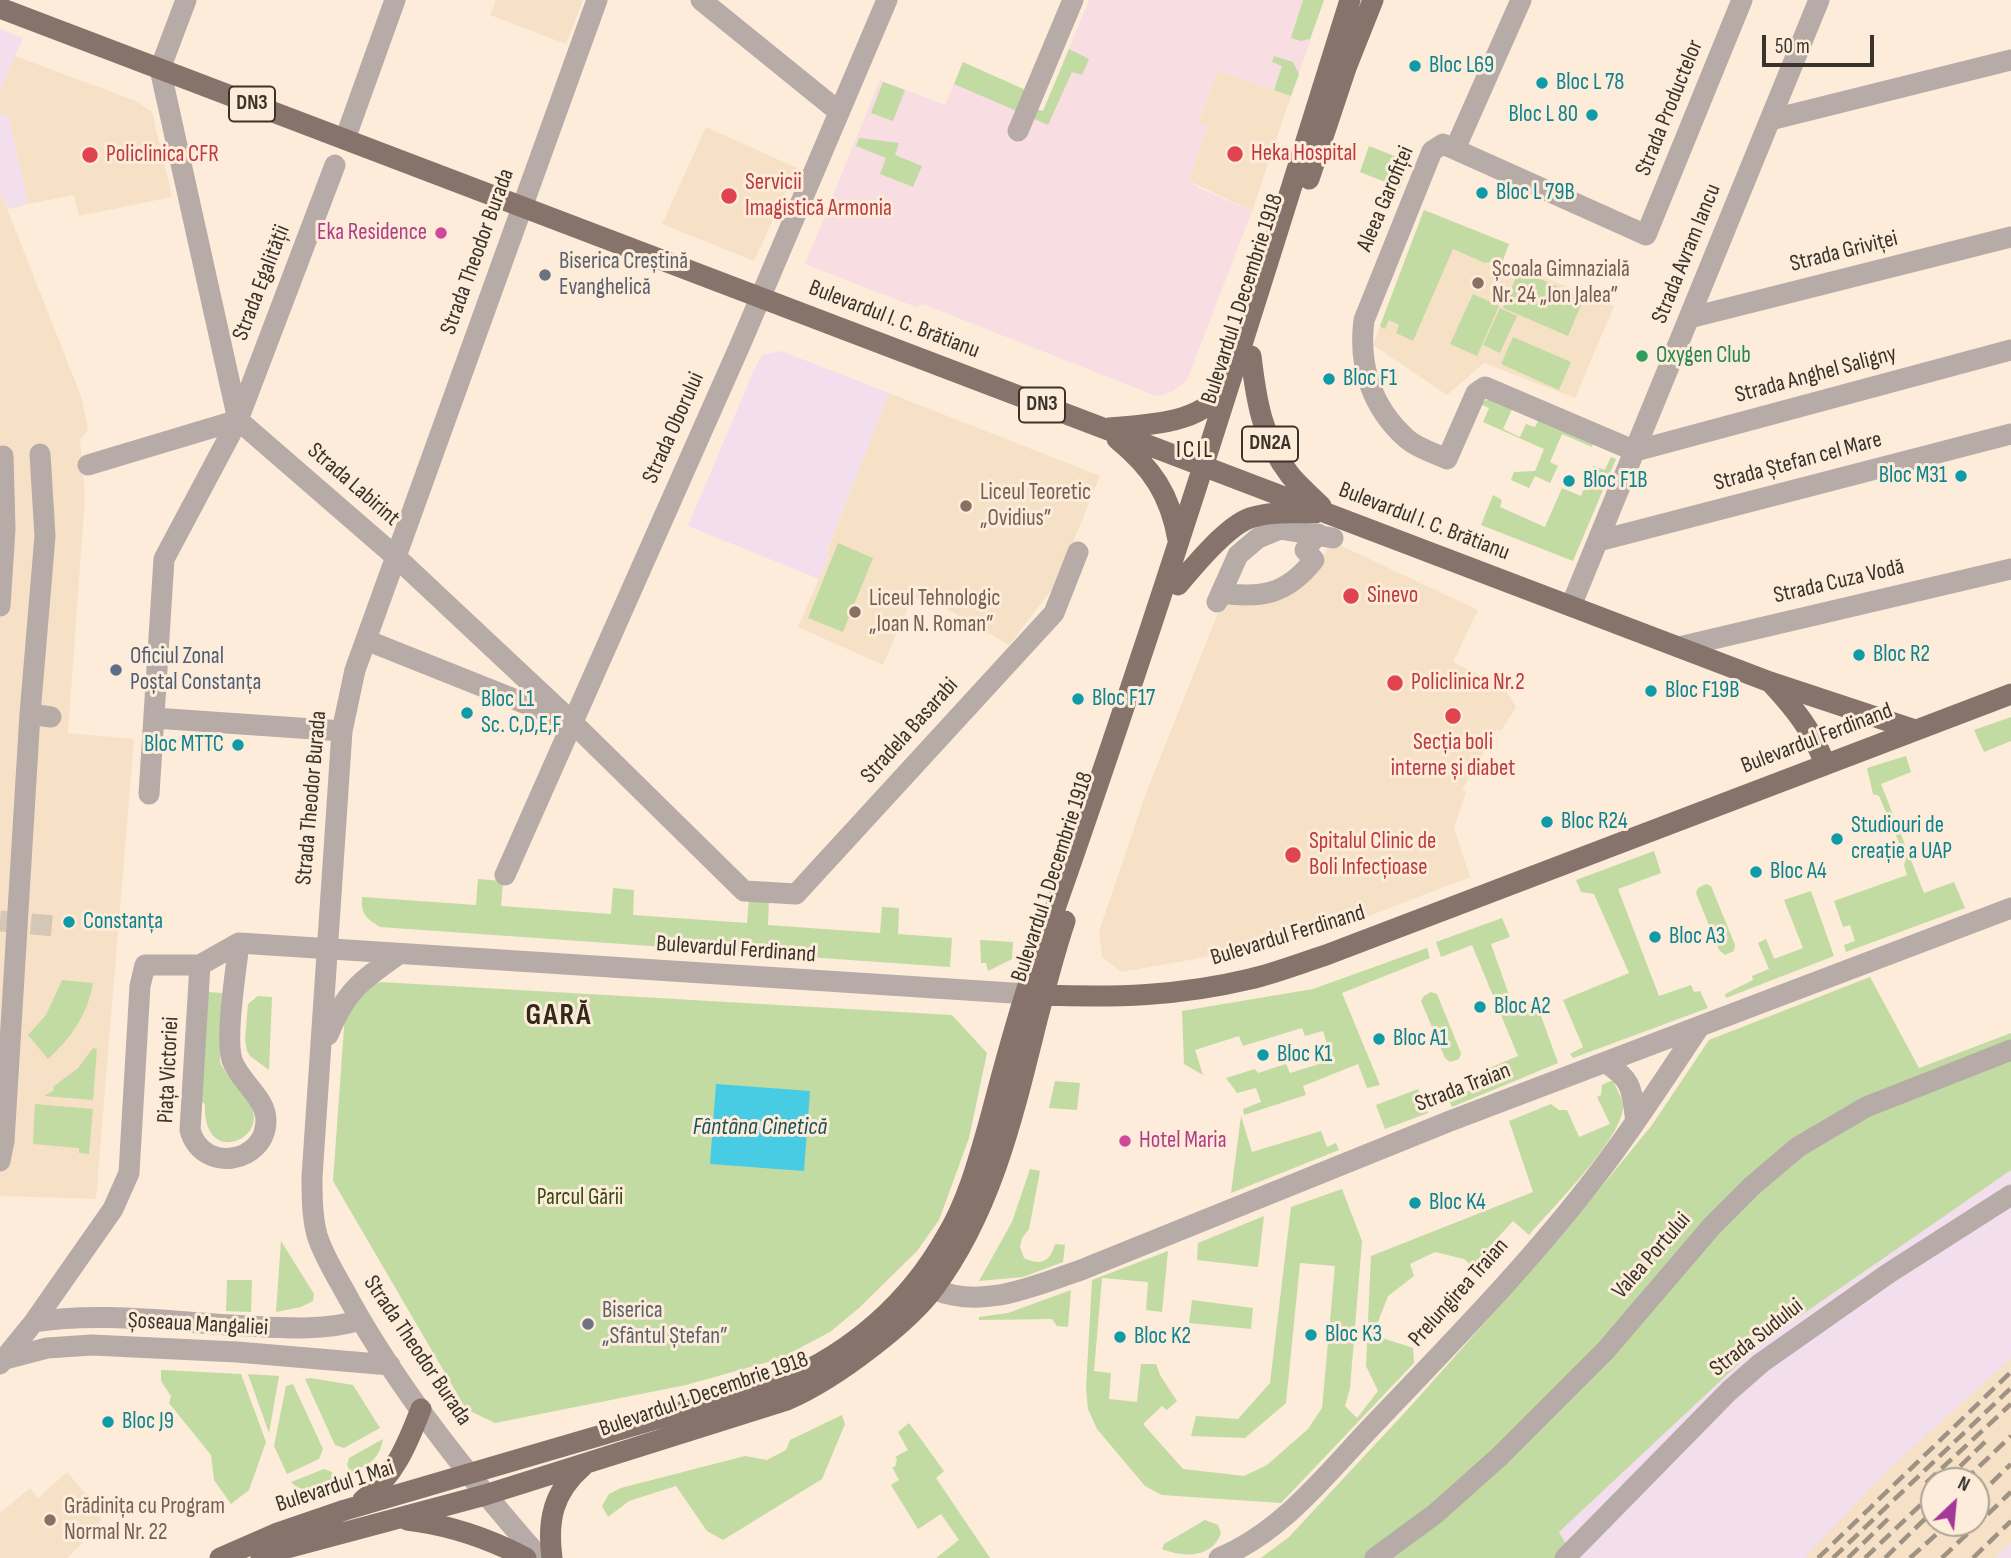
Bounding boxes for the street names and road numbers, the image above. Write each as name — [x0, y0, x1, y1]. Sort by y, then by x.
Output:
street label: Strada Productelor — [1630, 36, 1710, 180]
road number: DN3 — [229, 86, 275, 122]
street label: Aleea Garofiței — [1351, 142, 1421, 256]
street label: Strada Theodor Burada — [435, 165, 521, 339]
street label: Strada Avram Iancu — [1646, 180, 1728, 328]
street label: Bulevardul 1 Decembrie 1918 — [1196, 191, 1290, 407]
street label: Strada Egalității — [227, 221, 297, 345]
street label: Strada Griviței — [1787, 225, 1901, 279]
street label: Bulevardul I. C. Brătianu — [805, 275, 983, 365]
street label: Strada Anghel Saligny — [1732, 340, 1900, 410]
street label: Strada Oborului — [637, 368, 711, 488]
road number: DN3 — [1019, 388, 1065, 422]
road number: DN2A — [1242, 426, 1298, 462]
street label: Strada Ștefan cel Mare — [1711, 426, 1885, 498]
street label: Strada Labirint — [301, 437, 405, 533]
street label: Bulevardul I. C. Brătianu — [1335, 477, 1513, 567]
street label: Strada Cuza Vodă — [1771, 554, 1907, 610]
street label: Stradela Basarabi — [855, 672, 965, 790]
street label: Bulevardul Ferdinand — [1737, 697, 1897, 781]
street label: Strada Theodor Burada — [291, 710, 333, 886]
street label: Bulevardul 1 Decembrie 1918 — [1006, 769, 1100, 985]
street label: Bulevardul Ferdinand — [1208, 899, 1368, 973]
street label: Bulevardul Ferdinand — [655, 931, 817, 969]
street label: Piața Victoriei — [152, 1016, 186, 1124]
street label: Strada Traian — [1411, 1057, 1515, 1119]
street label: Valea Portului — [1607, 1207, 1697, 1305]
street label: Prelungirea Traian — [1403, 1233, 1515, 1353]
street label: Strada Theodor Burada — [357, 1271, 477, 1431]
street label: Strada Sudului — [1705, 1293, 1809, 1383]
street label: Șoseaua Mangaliei — [127, 1308, 269, 1342]
street label: Bulevardul 1 Decembrie 1918 — [596, 1346, 812, 1444]
street label: Bulevardul 1 Mai — [272, 1455, 398, 1519]

